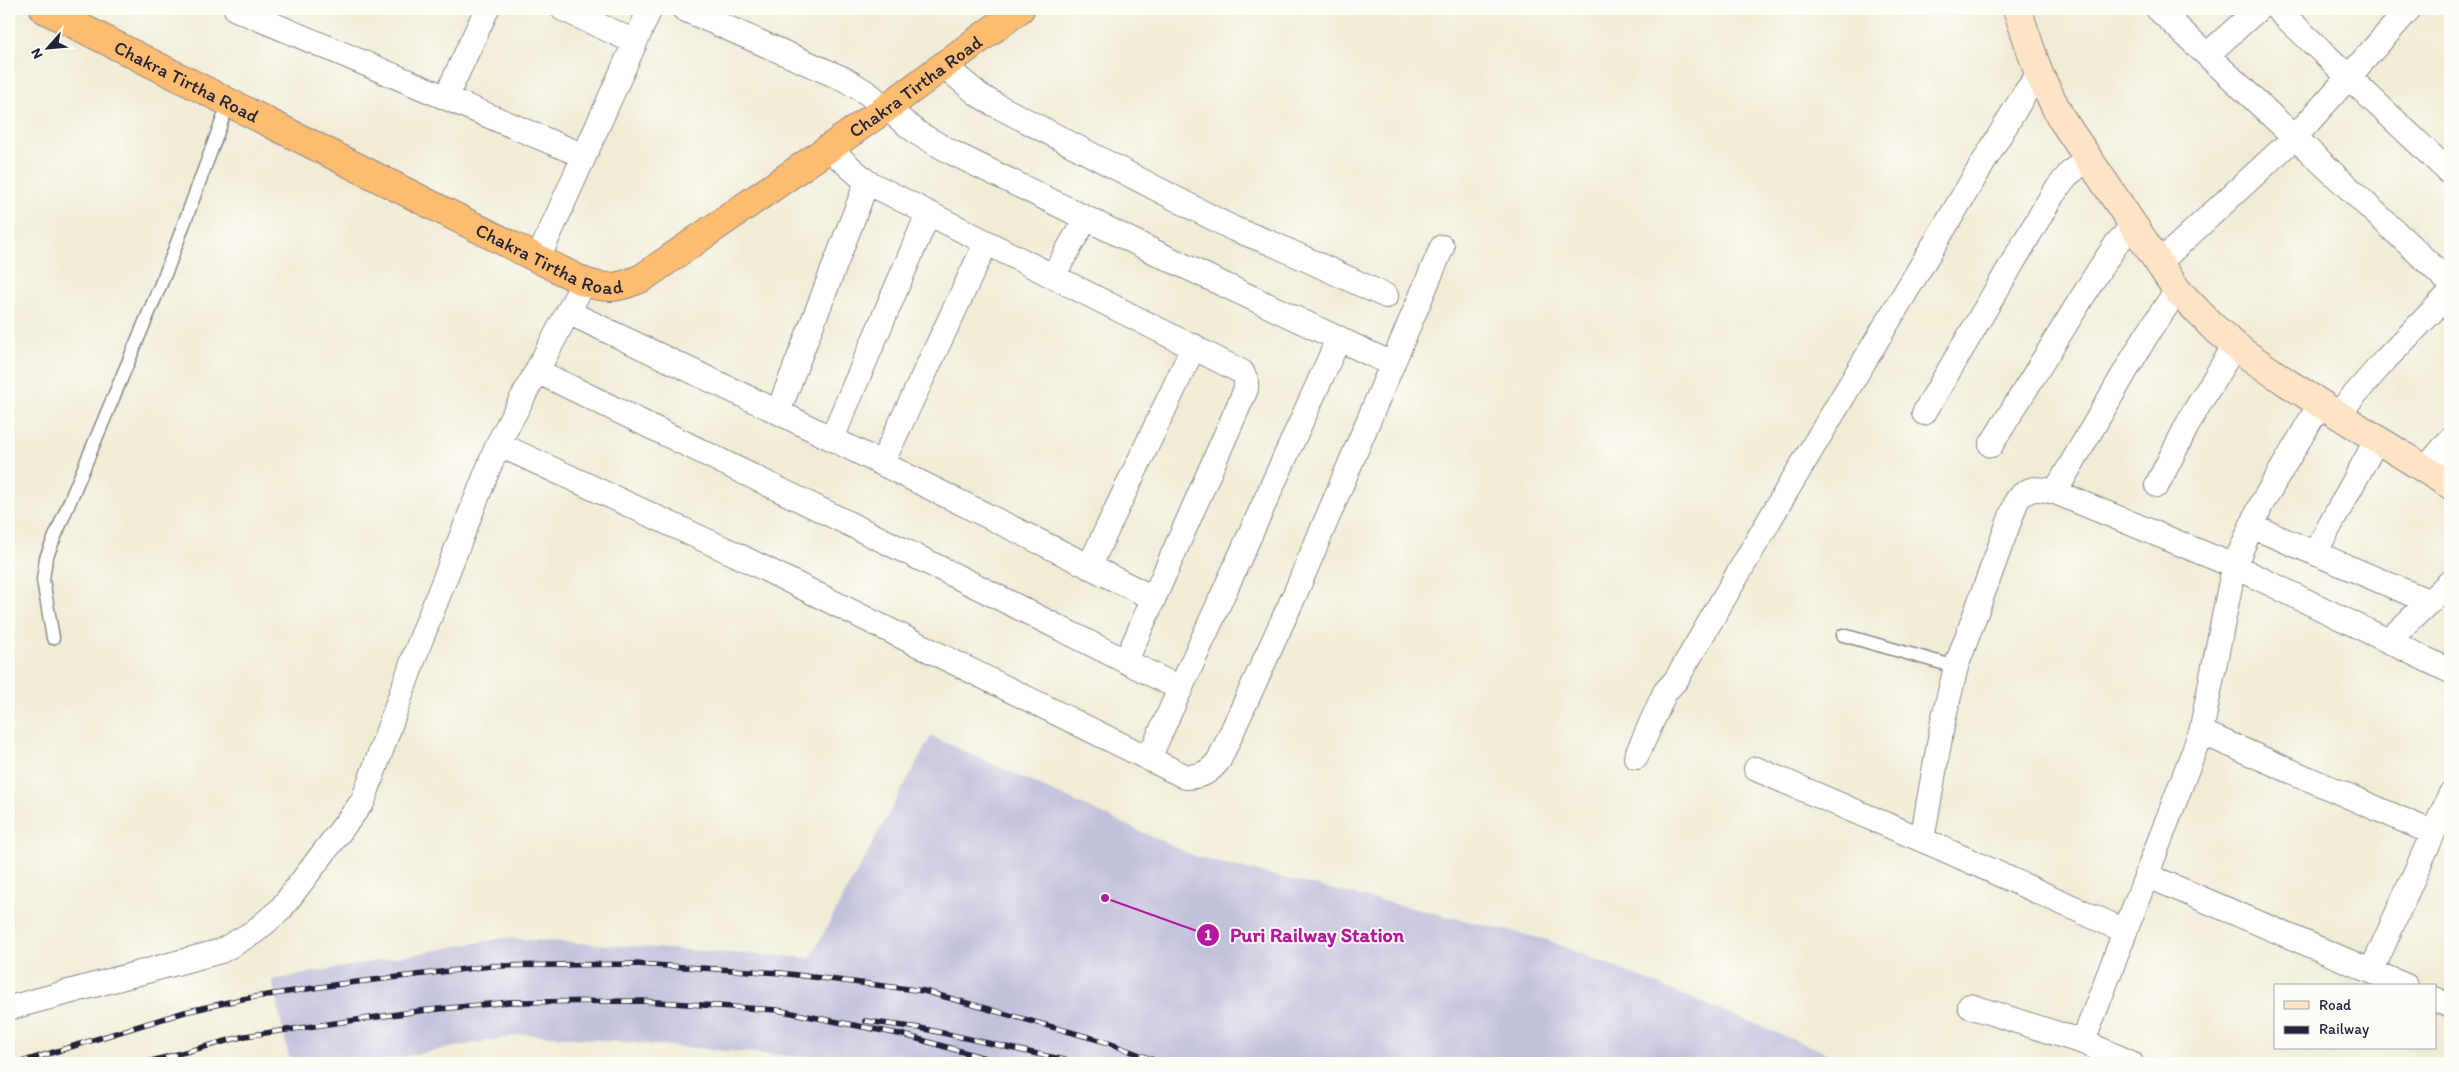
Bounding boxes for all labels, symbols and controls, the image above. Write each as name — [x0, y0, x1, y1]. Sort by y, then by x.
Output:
north arrow — [22, 22, 72, 72]
street label: Chakra Tirtha Road — [844, 30, 987, 142]
street label: Chakra Tirtha Road — [111, 35, 263, 128]
text: N — [27, 46, 47, 62]
street label: Chakra Tirtha Road — [472, 218, 625, 299]
callout: Puri Railway Station — [1195, 918, 1415, 953]
text: Puri Railway Station — [1230, 923, 1405, 948]
text: 1 — [1205, 926, 1212, 944]
legend — [2274, 984, 2436, 1050]
text: Road — [2319, 996, 2352, 1014]
text: Railway — [2319, 1020, 2369, 1038]

